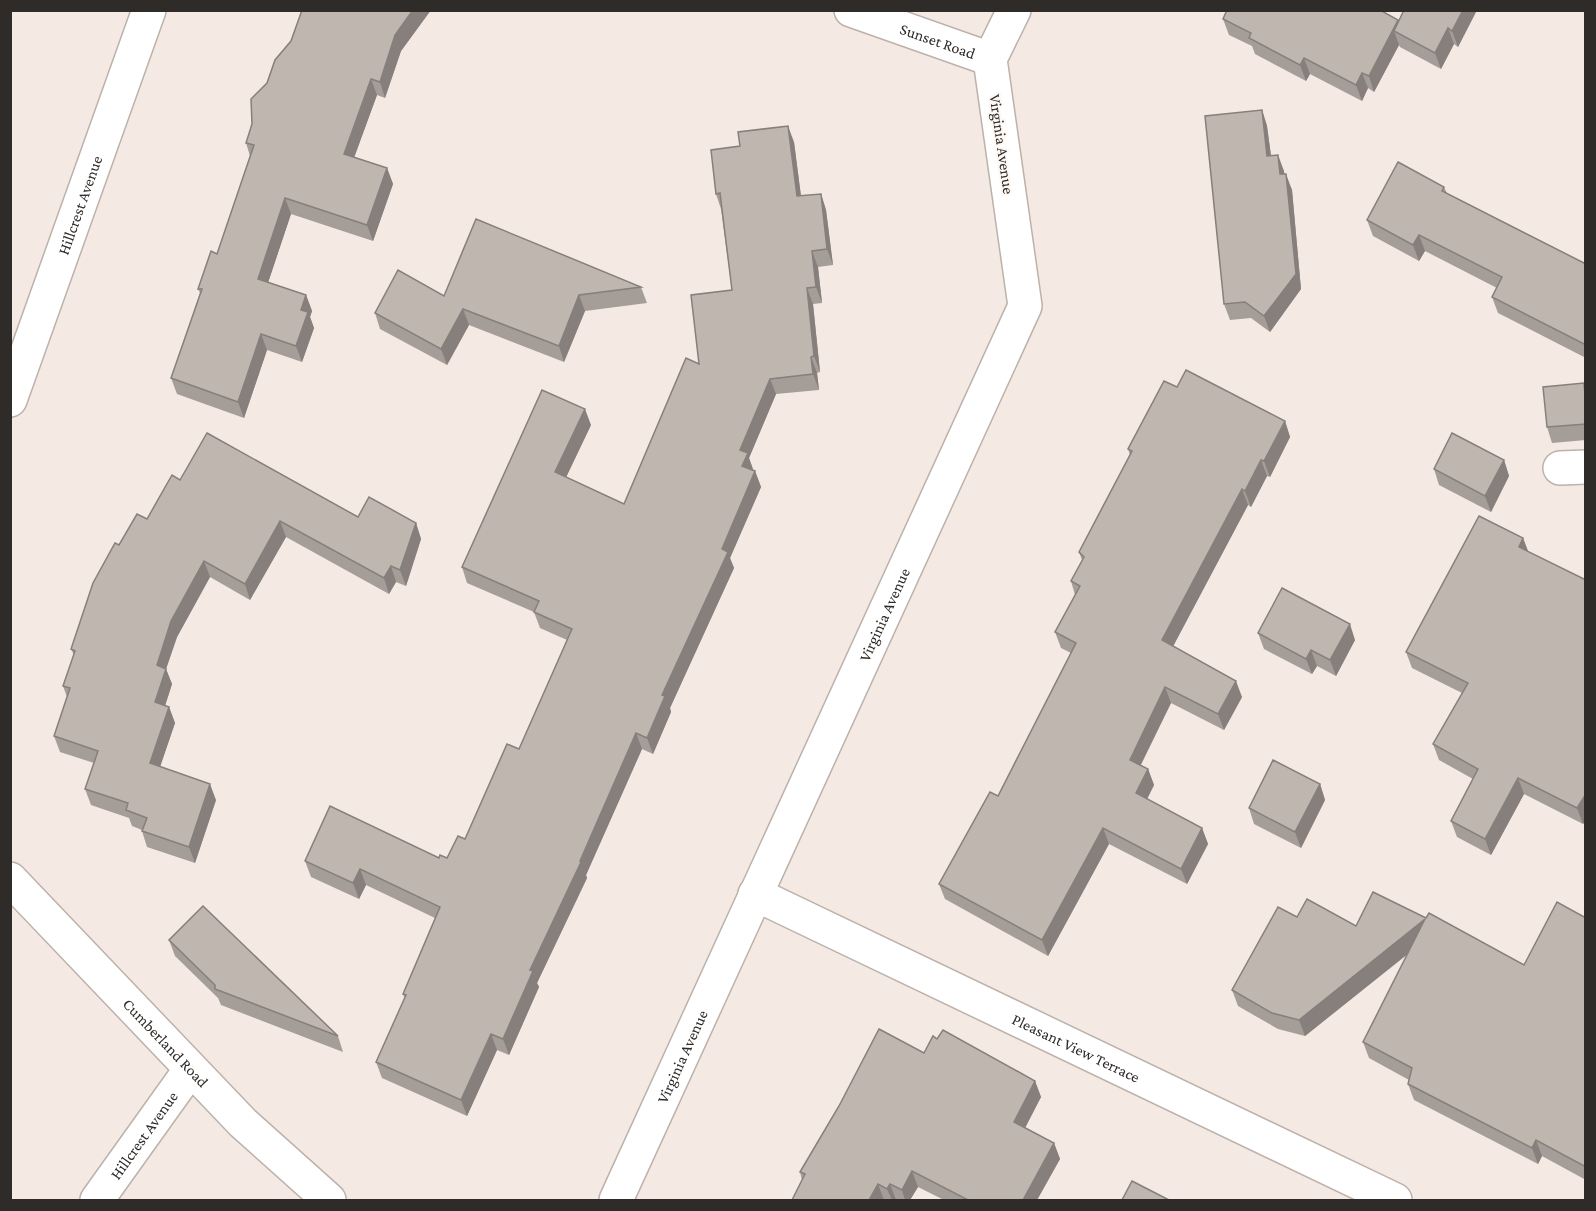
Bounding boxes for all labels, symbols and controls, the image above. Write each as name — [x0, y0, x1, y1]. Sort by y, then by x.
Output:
street label: Sunset Road — [898, 20, 978, 62]
street label: Virginia Avenue — [986, 93, 1017, 195]
street label: Hillcrest Avenue — [54, 153, 105, 257]
street label: Virginia Avenue — [855, 565, 913, 664]
street label: Cumberland Road — [120, 995, 213, 1091]
street label: Virginia Avenue — [653, 1007, 710, 1106]
street label: Pleasant View Terrace — [1010, 1010, 1143, 1085]
street label: Hillcrest Avenue — [106, 1088, 181, 1182]

